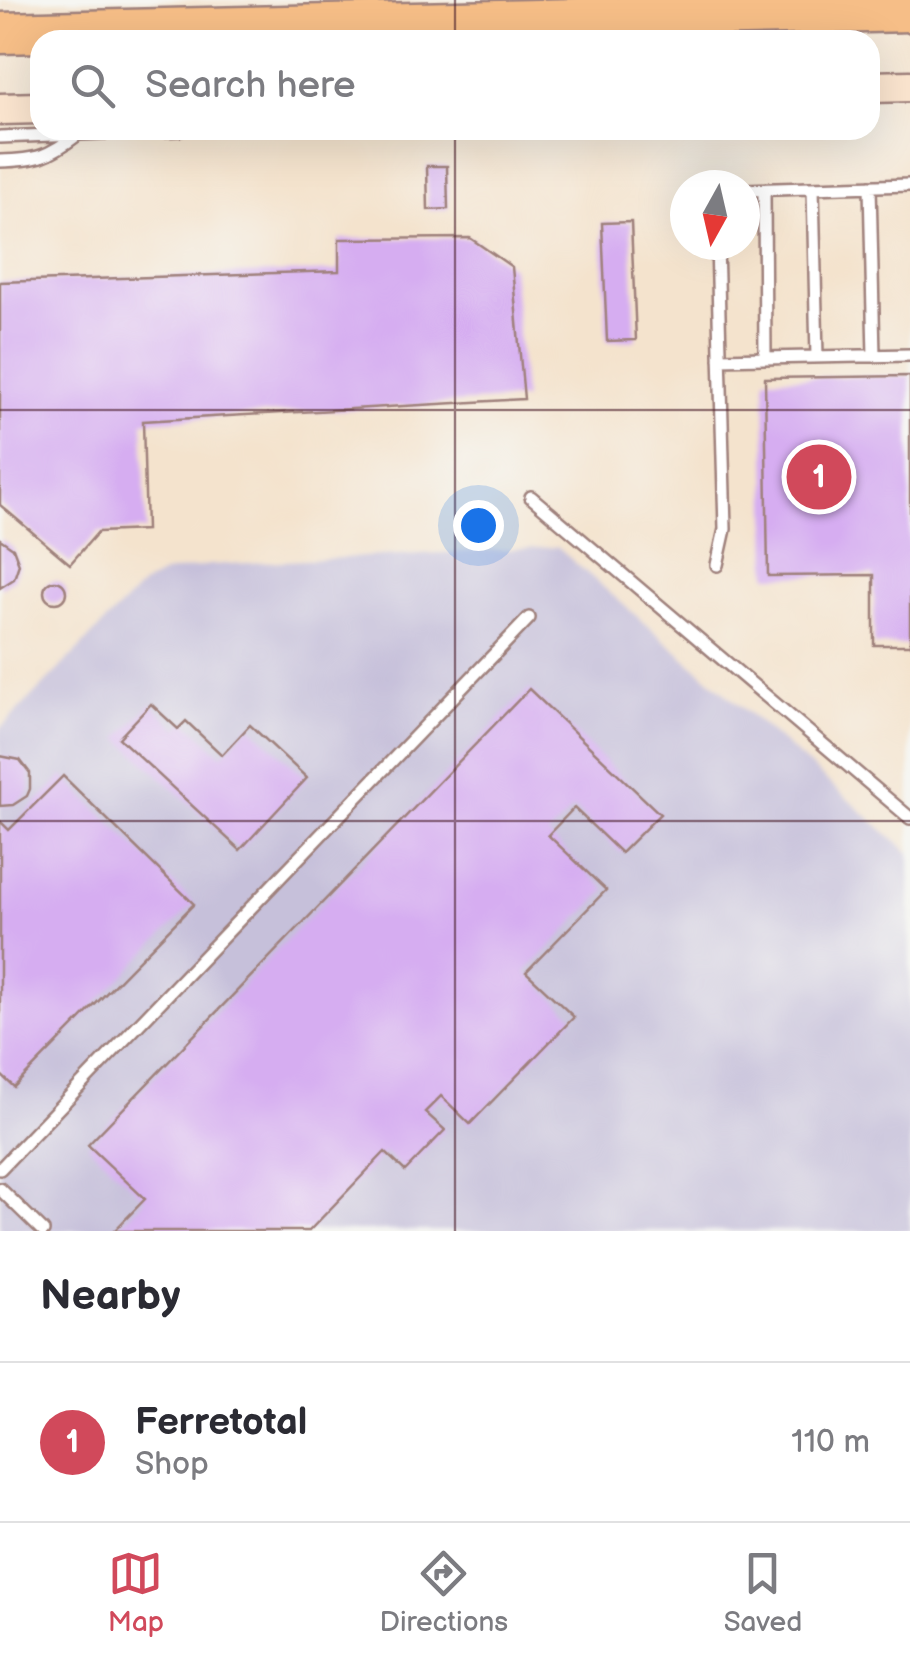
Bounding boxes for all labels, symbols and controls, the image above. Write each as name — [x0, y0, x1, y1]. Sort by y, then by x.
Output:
search box — [30, 30, 880, 140]
icon: search — [65, 58, 120, 113]
text: Search here — [145, 63, 356, 108]
north arrow — [670, 170, 760, 260]
pin: 1 — [786, 440, 852, 514]
your location — [453, 500, 504, 551]
text: Nearby — [40, 1271, 180, 1322]
text: Ferretotal — [135, 1400, 307, 1445]
text: 1 — [66, 1423, 79, 1462]
text: 110 m — [791, 1423, 870, 1462]
text: Shop — [135, 1445, 209, 1484]
tab: Map — [108, 1546, 164, 1639]
tab: Directions — [379, 1546, 508, 1639]
tab: Saved — [724, 1546, 802, 1639]

